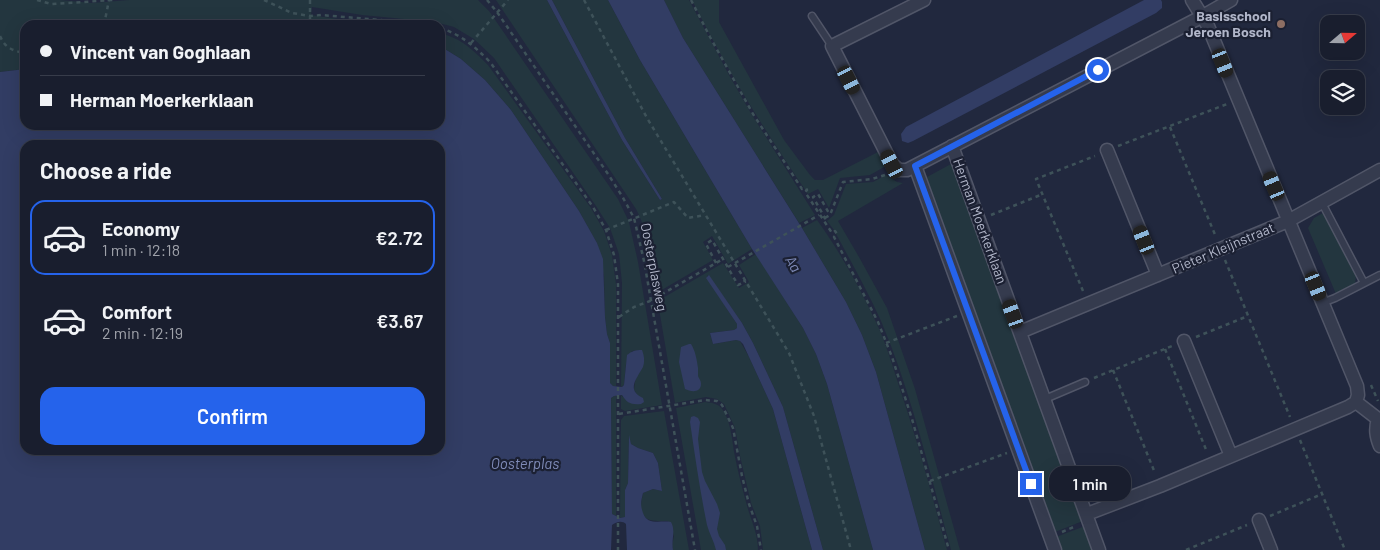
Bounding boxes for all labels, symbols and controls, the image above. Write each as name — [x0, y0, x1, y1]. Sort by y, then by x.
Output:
place label: Basisschool Jeroen Bosch — [1185, 7, 1271, 40]
north arrow — [1320, 15, 1365, 60]
map controls — [1320, 15, 1365, 115]
marker: Basisschool Jeroen Bosch — [1275, 18, 1287, 30]
text: Vincent van Goghlaan — [70, 40, 251, 63]
car — [1210, 46, 1235, 80]
route start — [1087, 59, 1109, 81]
car — [835, 63, 862, 97]
button: layers — [1320, 70, 1365, 115]
text: Herman Moerkerklaan — [70, 88, 254, 111]
car — [878, 147, 905, 181]
street label: Herman Moerkerklaan — [950, 156, 1011, 286]
text: Choose a ride — [40, 157, 172, 183]
car — [1261, 169, 1286, 203]
icon: car — [42, 215, 87, 260]
text: Economy — [102, 217, 180, 240]
street label: Pieter Kleijnstraat — [1169, 218, 1277, 277]
street label: Oosterplasweg — [638, 221, 671, 313]
car — [1131, 223, 1156, 257]
text: €2.72 — [376, 226, 423, 249]
text: 1 min · 12:18 — [102, 240, 180, 259]
water label: Aa — [782, 252, 806, 275]
car — [1303, 269, 1328, 303]
car — [1000, 297, 1025, 331]
icon: car — [42, 298, 87, 343]
text: Comfort — [102, 300, 172, 323]
text: €3.67 — [376, 309, 423, 332]
text: 2 min · 12:19 — [102, 323, 183, 342]
button: Confirm — [40, 387, 425, 445]
water label: Oosterplas — [491, 454, 559, 472]
callout: 1 min — [1048, 466, 1131, 502]
route end — [1020, 473, 1042, 495]
text: 1 min — [1073, 474, 1107, 493]

